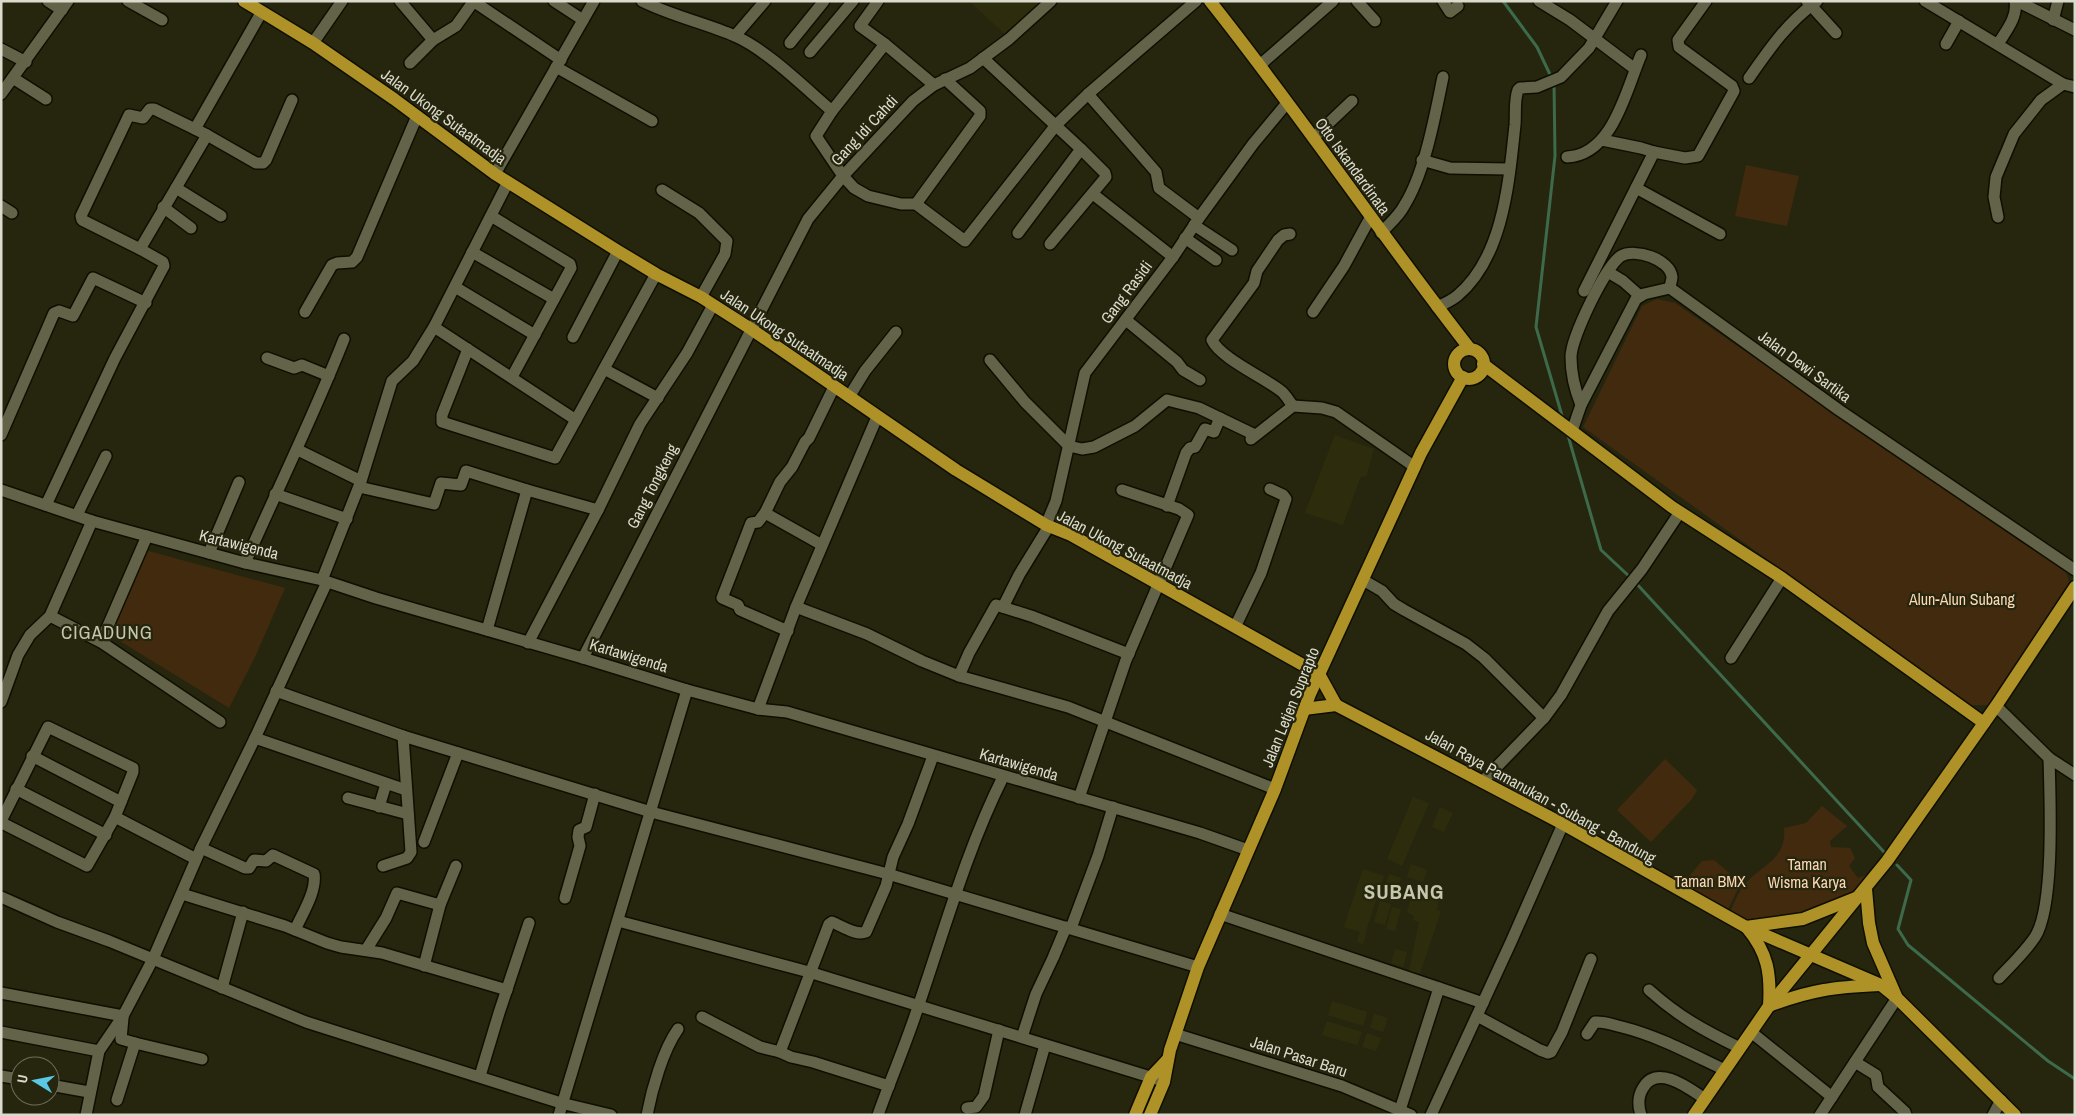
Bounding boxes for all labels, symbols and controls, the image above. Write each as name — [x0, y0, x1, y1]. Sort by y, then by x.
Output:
street label: Jalan Ukong Sutaatmadja — [377, 63, 512, 169]
street label: Gang Idi Cahdi — [826, 90, 902, 170]
street label: Otto Iskandardinata — [1310, 113, 1396, 220]
street label: Gang Rasidi — [1095, 256, 1157, 328]
street label: Jalan Ukong Sutaatmadja — [717, 283, 854, 386]
street label: Jalan Dewi Sartika — [1754, 325, 1857, 408]
street label: Gang Tongkeng — [621, 439, 683, 532]
street label: Jalan Ukong Sutaatmadja — [1054, 504, 1197, 594]
street label: Kartawigenda — [197, 524, 282, 565]
park label: Alun-Alun Subang — [1908, 588, 2016, 610]
district label: CIGADUNG — [61, 619, 153, 645]
street label: Kartawigenda — [587, 633, 672, 678]
street label: Jalan Letjen Suprapto — [1256, 644, 1324, 770]
street label: Jalan Raya Pamanukan - Subang - Bandung — [1422, 723, 1661, 869]
street label: Kartawigenda — [977, 742, 1062, 786]
park label: Taman Wisma Karya — [1768, 853, 1847, 893]
park label: Taman BMX — [1674, 870, 1746, 892]
district label: SUBANG — [1364, 877, 1444, 906]
street label: Jalan Pasar Baru — [1248, 1030, 1350, 1082]
north arrow — [10, 1056, 60, 1106]
text: U — [13, 1073, 32, 1084]

